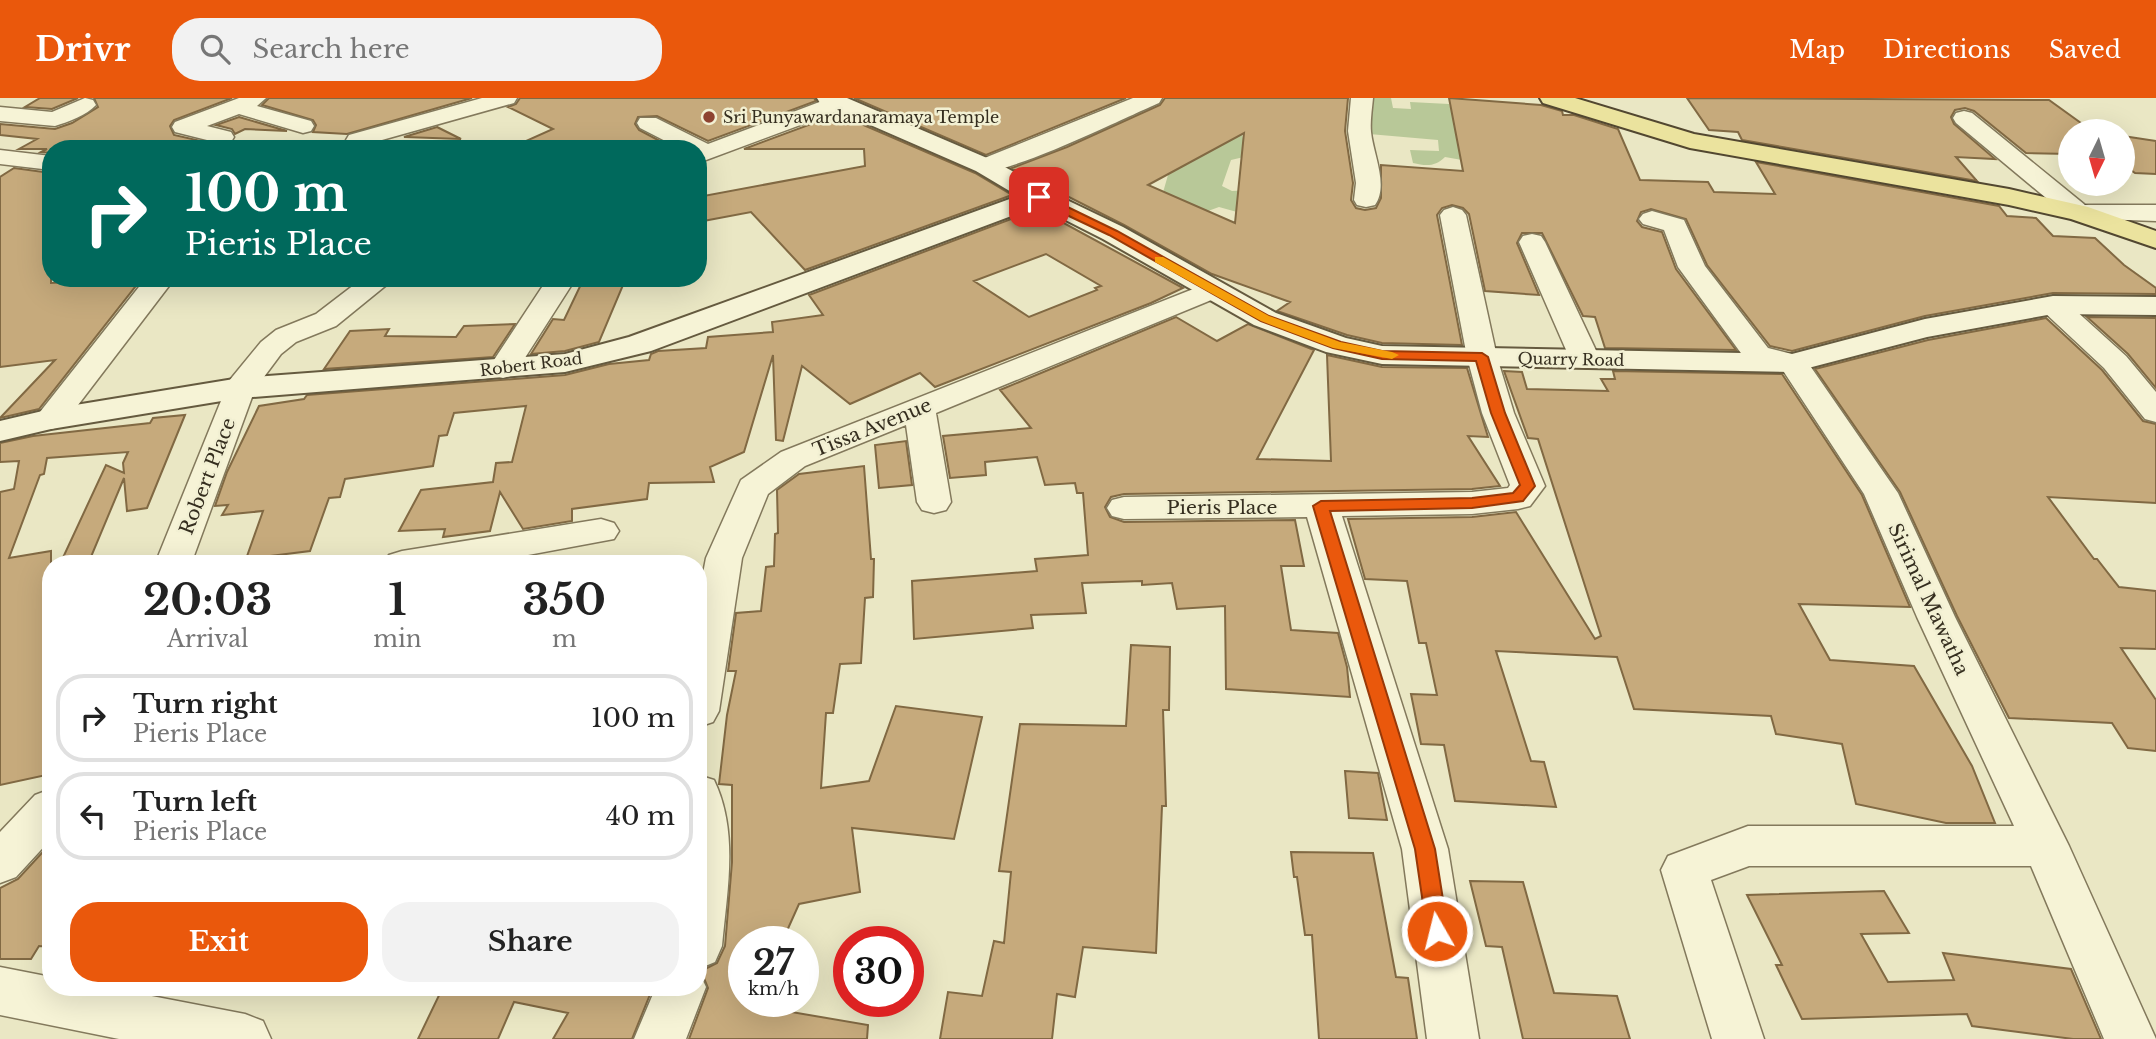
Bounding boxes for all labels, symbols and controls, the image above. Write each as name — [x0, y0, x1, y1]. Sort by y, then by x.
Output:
search box — [172, 18, 662, 81]
text: Drivr — [35, 29, 130, 70]
icon: search — [196, 30, 234, 68]
text: Search here — [252, 33, 410, 65]
text: Map — [1789, 35, 1845, 64]
text: Directions — [1883, 35, 2011, 64]
text: Saved — [2049, 35, 2121, 64]
place label: Sri Punyawardanaramaya Temple — [723, 107, 999, 127]
marker: Sri Punyawardanaramaya Temple — [701, 109, 717, 125]
north arrow — [2058, 119, 2135, 196]
map controls — [2058, 119, 2135, 196]
text: 100 m — [185, 163, 348, 224]
pin — [1009, 167, 1069, 227]
icon: right — [70, 168, 161, 259]
icon: arrive — [1020, 178, 1058, 216]
text: Pieris Place — [185, 224, 372, 264]
street label: Robert Road — [478, 348, 584, 380]
street label: Quarry Road — [1517, 348, 1625, 370]
street label: Tissa Avenue — [810, 393, 935, 462]
street label: Robert Place — [175, 415, 240, 538]
street label: Pieris Place — [1167, 496, 1277, 519]
street label: Sirimal Mawatha — [1883, 520, 1974, 679]
text: 20:03 — [143, 574, 272, 626]
text: 1 — [388, 574, 407, 626]
text: 350 — [523, 574, 606, 626]
text: Arrival — [167, 625, 248, 653]
text: min — [373, 625, 422, 653]
text: m — [552, 625, 577, 653]
text: Turn right — [133, 688, 278, 720]
icon: right — [74, 699, 112, 737]
text: 100 m — [591, 702, 675, 734]
text: Pieris Place — [133, 720, 267, 748]
text: Turn left — [133, 786, 257, 818]
icon: left — [74, 797, 112, 835]
text: 40 m — [606, 800, 675, 832]
text: Pieris Place — [133, 818, 267, 846]
position arrow — [1400, 894, 1474, 968]
button: Exit — [70, 902, 368, 982]
button: Share — [382, 902, 679, 982]
speed limit sign: 30 — [833, 926, 924, 1017]
text: 27 — [753, 941, 794, 984]
text: km/h — [748, 978, 799, 1000]

